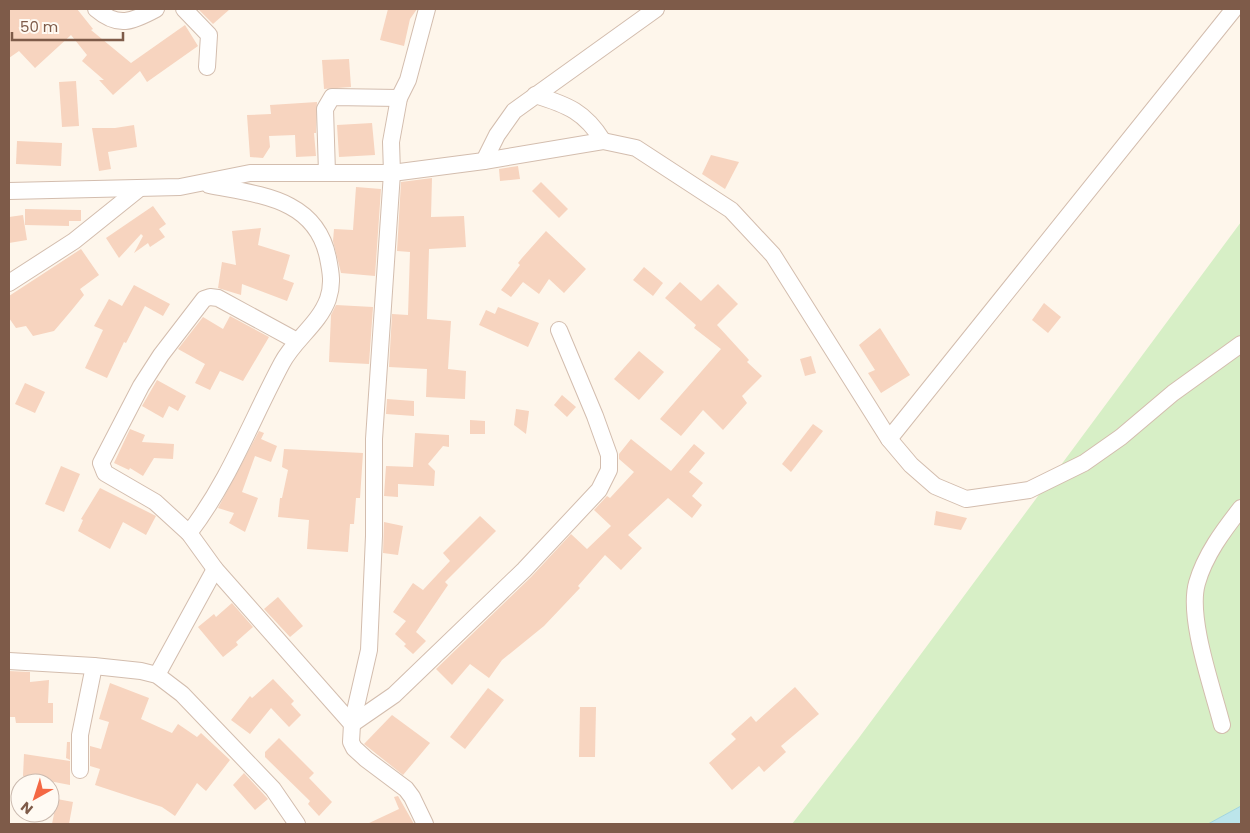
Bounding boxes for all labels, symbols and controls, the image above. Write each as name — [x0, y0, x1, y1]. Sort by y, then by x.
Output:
scale bar — [12, 10, 124, 42]
text: 50 m — [20, 16, 58, 37]
north arrow — [10, 773, 60, 823]
text: N — [16, 797, 37, 819]

